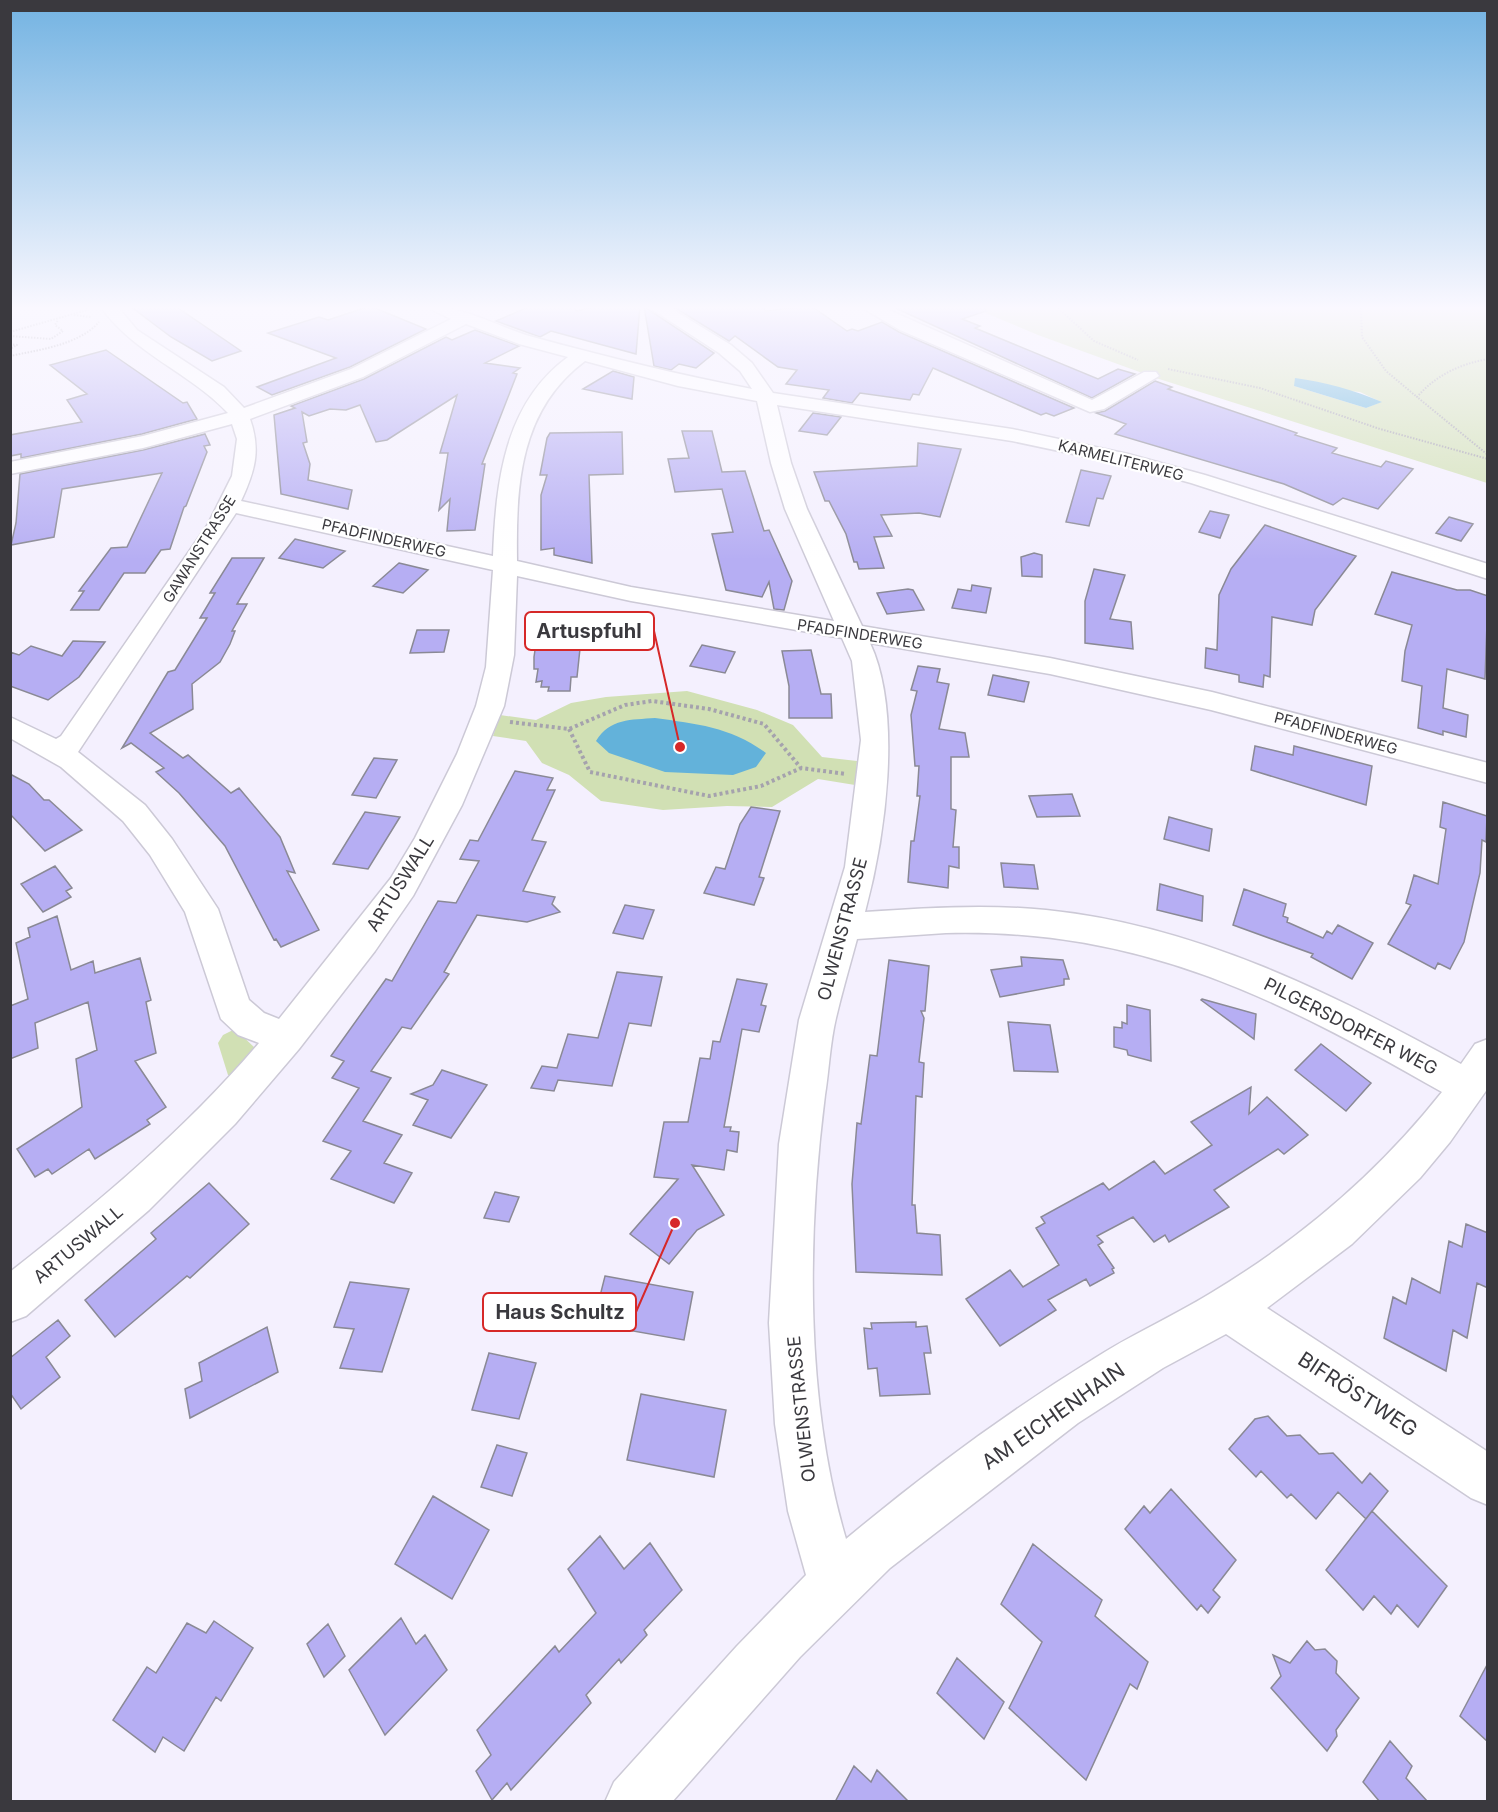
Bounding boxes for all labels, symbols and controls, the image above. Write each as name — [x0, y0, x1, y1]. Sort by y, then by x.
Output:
street label: KARMELITERWEG — [1056, 435, 1186, 485]
street label: GAWANSTRASSE — [158, 492, 240, 606]
street label: PFADFINDERWEG — [320, 514, 448, 562]
callout: Artuspfuhl — [525, 612, 654, 650]
street label: PFADFINDERWEG — [796, 615, 924, 653]
text: Artuspfuhl — [536, 619, 642, 643]
street label: PFADFINDERWEG — [1272, 707, 1400, 759]
street label: ARTUSWALL — [362, 831, 438, 935]
street label: OLWENSTRASSE — [813, 855, 871, 1003]
street label: PILGERSDORFER WEG — [1261, 973, 1441, 1079]
street label: ARTUSWALL — [29, 1201, 127, 1287]
callout: Haus Schultz — [483, 1293, 636, 1331]
text: Haus Schultz — [495, 1300, 625, 1324]
street label: OLWENSTRASSE — [783, 1335, 819, 1483]
street label: BIFRÖSTWEG — [1294, 1346, 1422, 1442]
street label: AM EICHENHAIN — [977, 1357, 1129, 1475]

